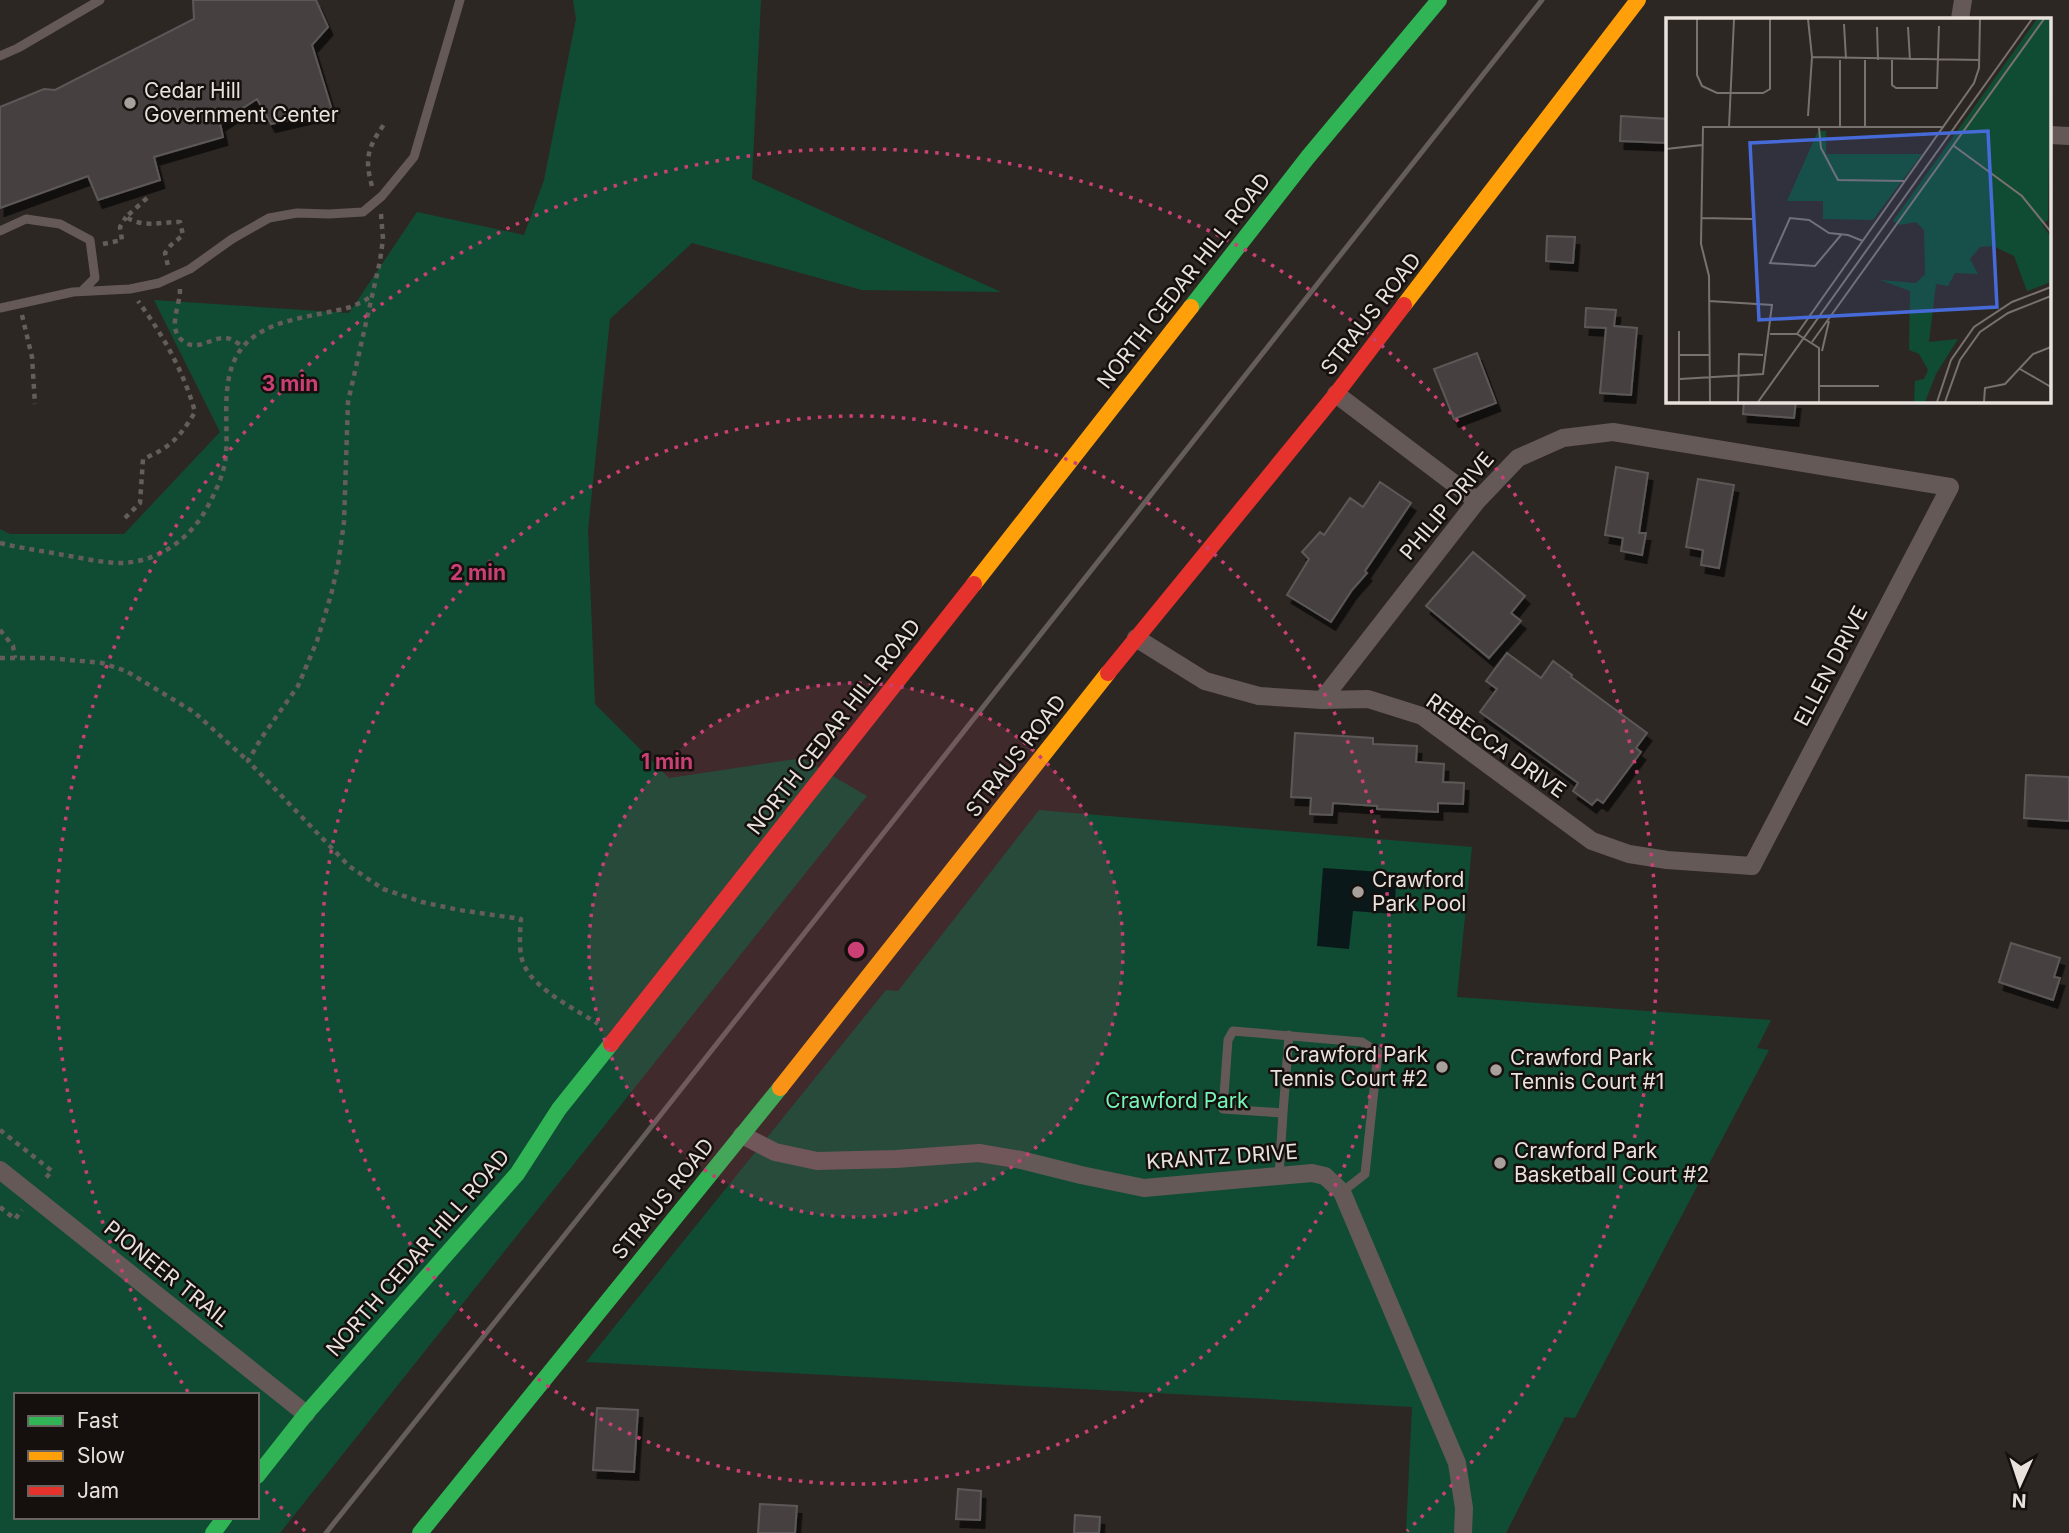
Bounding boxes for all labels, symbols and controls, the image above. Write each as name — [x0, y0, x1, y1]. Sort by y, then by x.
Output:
inset map — [1666, 18, 2052, 402]
place label: Cedar Hill Government Center — [144, 78, 339, 127]
marker: Cedar Hill Government Center — [122, 95, 138, 111]
street label: NORTH CEDAR HILL ROAD — [1092, 168, 1275, 393]
street label: STRAUS ROAD — [1315, 248, 1426, 380]
text: 3 min — [262, 371, 318, 396]
street label: PHILIP DRIVE — [1394, 447, 1499, 565]
text: 2 min — [450, 560, 506, 585]
street label: ELLEN DRIVE — [1788, 602, 1873, 730]
street label: NORTH CEDAR HILL ROAD — [742, 614, 925, 839]
street label: REBECCA DRIVE — [1422, 688, 1571, 803]
street label: STRAUS ROAD — [960, 690, 1071, 822]
text: 1 min — [641, 749, 693, 774]
place label: Crawford Park Pool — [1372, 867, 1466, 916]
marker: Crawford Park Pool — [1350, 884, 1366, 900]
centre of rings — [844, 938, 868, 962]
place label: Crawford Park Tennis Court #2 — [1269, 1042, 1428, 1091]
place label: Crawford Park Tennis Court #1 — [1510, 1045, 1664, 1094]
marker: Crawford Park Tennis Court #2 — [1434, 1059, 1450, 1075]
marker: Crawford Park Tennis Court #1 — [1488, 1062, 1504, 1078]
park label: Crawford Park — [1105, 1088, 1249, 1113]
street label: STRAUS ROAD — [606, 1133, 719, 1264]
place label: Crawford Park Basketball Court #2 — [1514, 1138, 1709, 1187]
street label: KRANTZ DRIVE — [1145, 1139, 1299, 1174]
street label: NORTH CEDAR HILL ROAD — [321, 1144, 514, 1361]
marker: Crawford Park Basketball Court #2 — [1492, 1155, 1508, 1171]
street label: PIONEER TRAIL — [99, 1215, 235, 1332]
legend — [14, 1393, 259, 1519]
text: Fast — [77, 1408, 119, 1433]
text: Slow — [77, 1443, 125, 1468]
north arrow — [1985, 1449, 2055, 1519]
text: Jam — [77, 1478, 119, 1503]
text: N — [2011, 1489, 2027, 1512]

